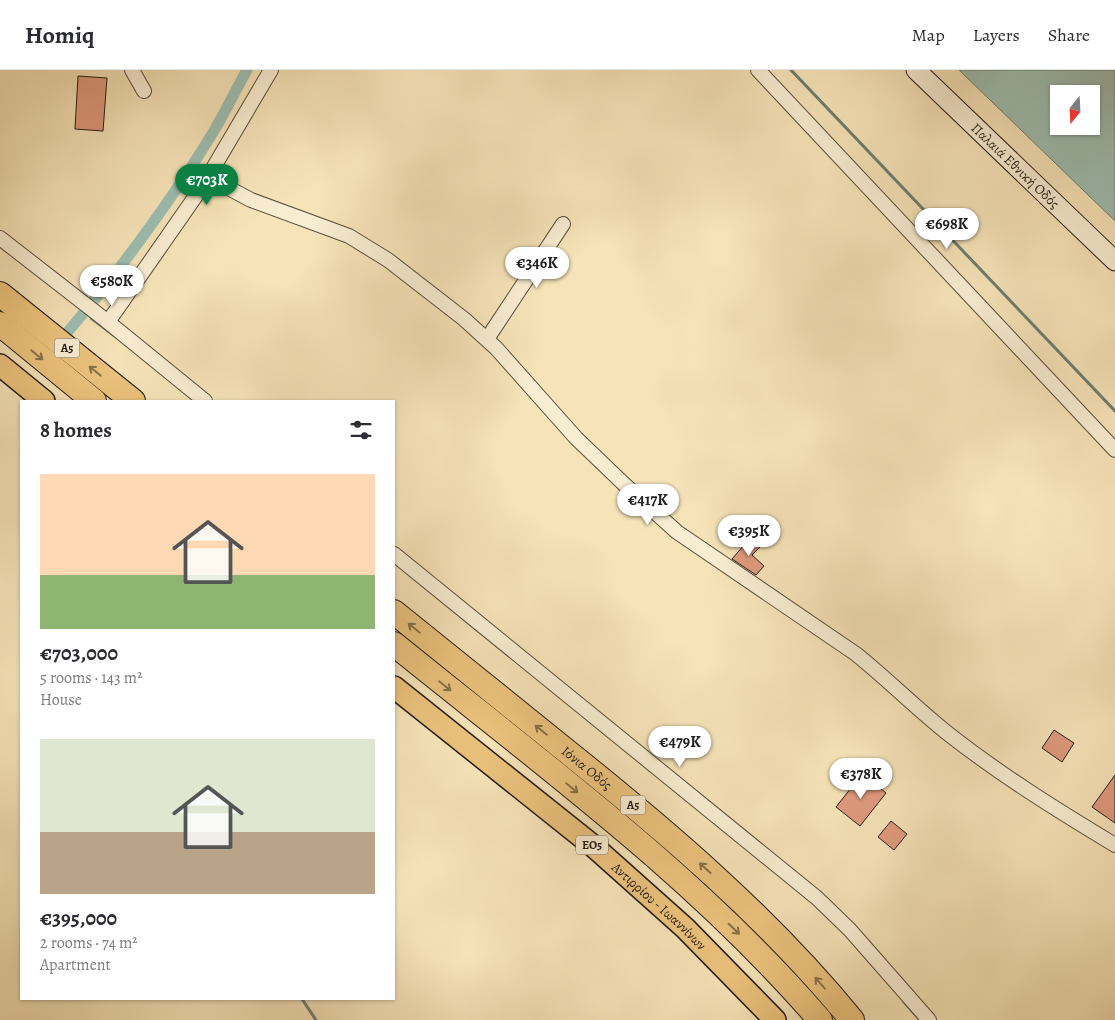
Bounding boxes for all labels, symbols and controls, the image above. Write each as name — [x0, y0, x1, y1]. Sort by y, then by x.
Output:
text: Homiq — [25, 19, 94, 51]
text: Map — [912, 23, 945, 47]
text: Layers — [973, 23, 1020, 47]
text: Share — [1048, 23, 1090, 47]
north arrow — [1050, 85, 1100, 135]
map controls — [1050, 85, 1100, 135]
street label: Παλαιά Εθνική Οδός — [967, 119, 1064, 212]
pin: €703K — [172, 164, 242, 206]
text: €703K — [186, 169, 228, 191]
pin: €698K — [912, 208, 982, 250]
text: €698K — [926, 213, 968, 235]
pin: €346K — [502, 246, 572, 289]
text: €346K — [516, 252, 558, 274]
pin: €580K — [77, 264, 147, 307]
text: €580K — [91, 270, 133, 292]
road number: Α5 — [54, 338, 80, 358]
one-way arrow — [31, 350, 44, 361]
one-way arrow — [89, 365, 102, 376]
text: 8 homes — [40, 416, 112, 444]
icon: filters — [347, 416, 375, 444]
pin: €417K — [613, 484, 683, 526]
text: €417K — [628, 489, 668, 511]
icon: home — [163, 507, 253, 597]
pin: €395K — [714, 514, 784, 557]
text: €395K — [729, 520, 769, 542]
one-way arrow — [408, 623, 421, 634]
text: €703,000 — [40, 639, 118, 667]
text: 5 rooms · 143 m² — [40, 667, 142, 689]
one-way arrow — [438, 680, 451, 691]
text: House — [40, 689, 82, 711]
one-way arrow — [534, 725, 547, 736]
pin: €479K — [645, 726, 715, 768]
text: €479K — [659, 731, 701, 753]
street label: Ιόνια Οδός — [558, 741, 616, 794]
pin: €378K — [826, 758, 896, 800]
text: €378K — [840, 763, 882, 785]
icon: home — [163, 772, 253, 862]
one-way arrow — [565, 782, 578, 793]
road number: Α5 — [620, 796, 646, 814]
road number: ΕΟ5 — [576, 836, 608, 854]
street label: Αντιρρίου - Ιωαννίνων — [607, 857, 711, 954]
one-way arrow — [699, 862, 712, 874]
text: €395,000 — [40, 904, 117, 932]
one-way arrow — [727, 923, 740, 935]
text: 2 rooms · 74 m² — [40, 932, 138, 954]
text: Apartment — [40, 954, 111, 976]
one-way arrow — [815, 977, 826, 990]

